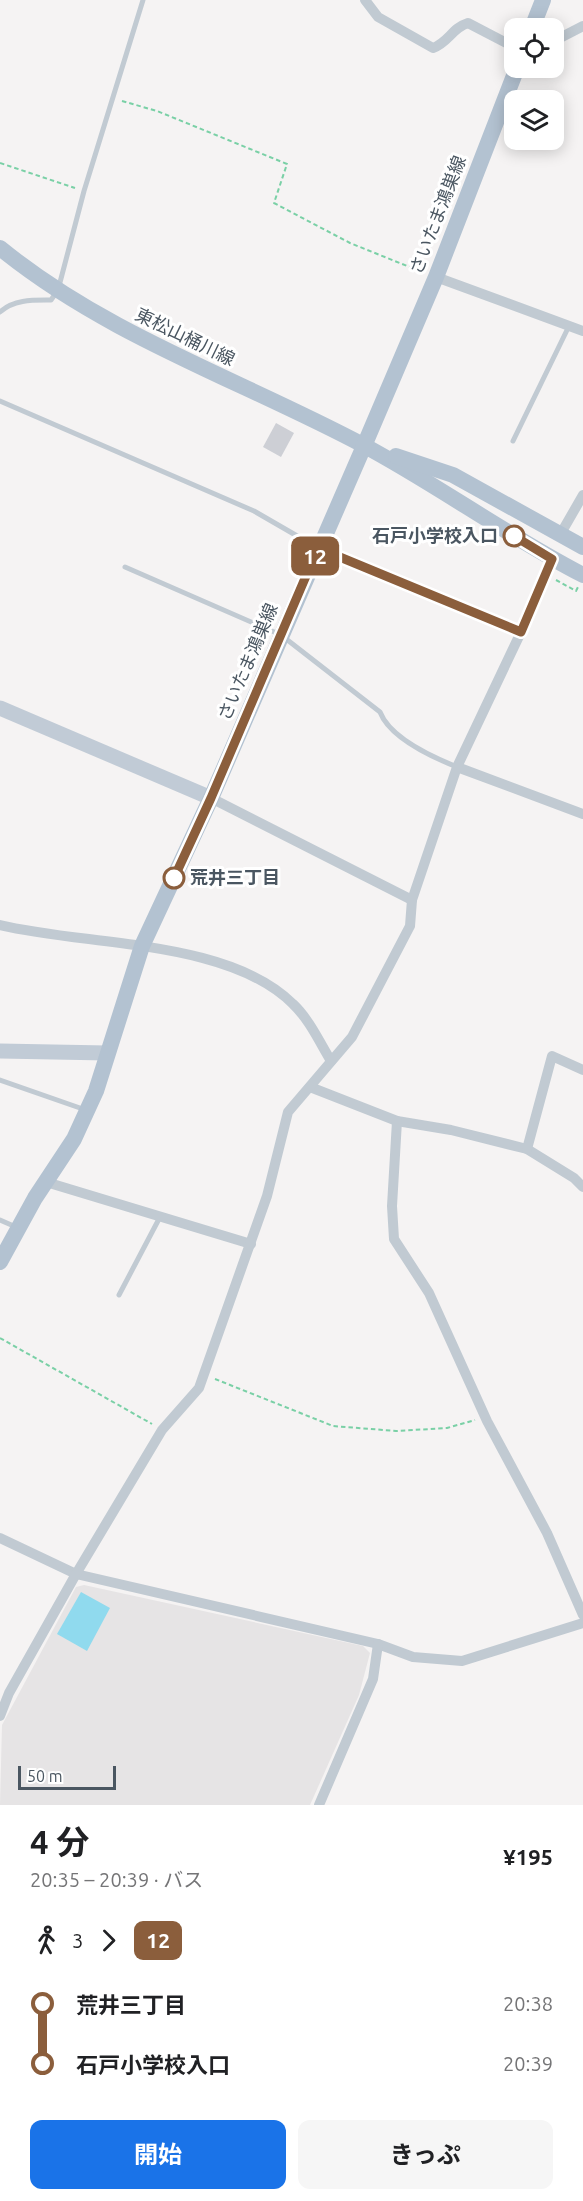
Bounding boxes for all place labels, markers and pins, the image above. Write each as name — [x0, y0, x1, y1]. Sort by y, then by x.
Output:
place label: 石戸小学校入口 — [372, 525, 498, 545]
marker: 石戸小学校入口 — [503, 525, 525, 547]
marker: 荒井三丁目 — [163, 867, 185, 889]
place label: 荒井三丁目 — [190, 867, 280, 887]

